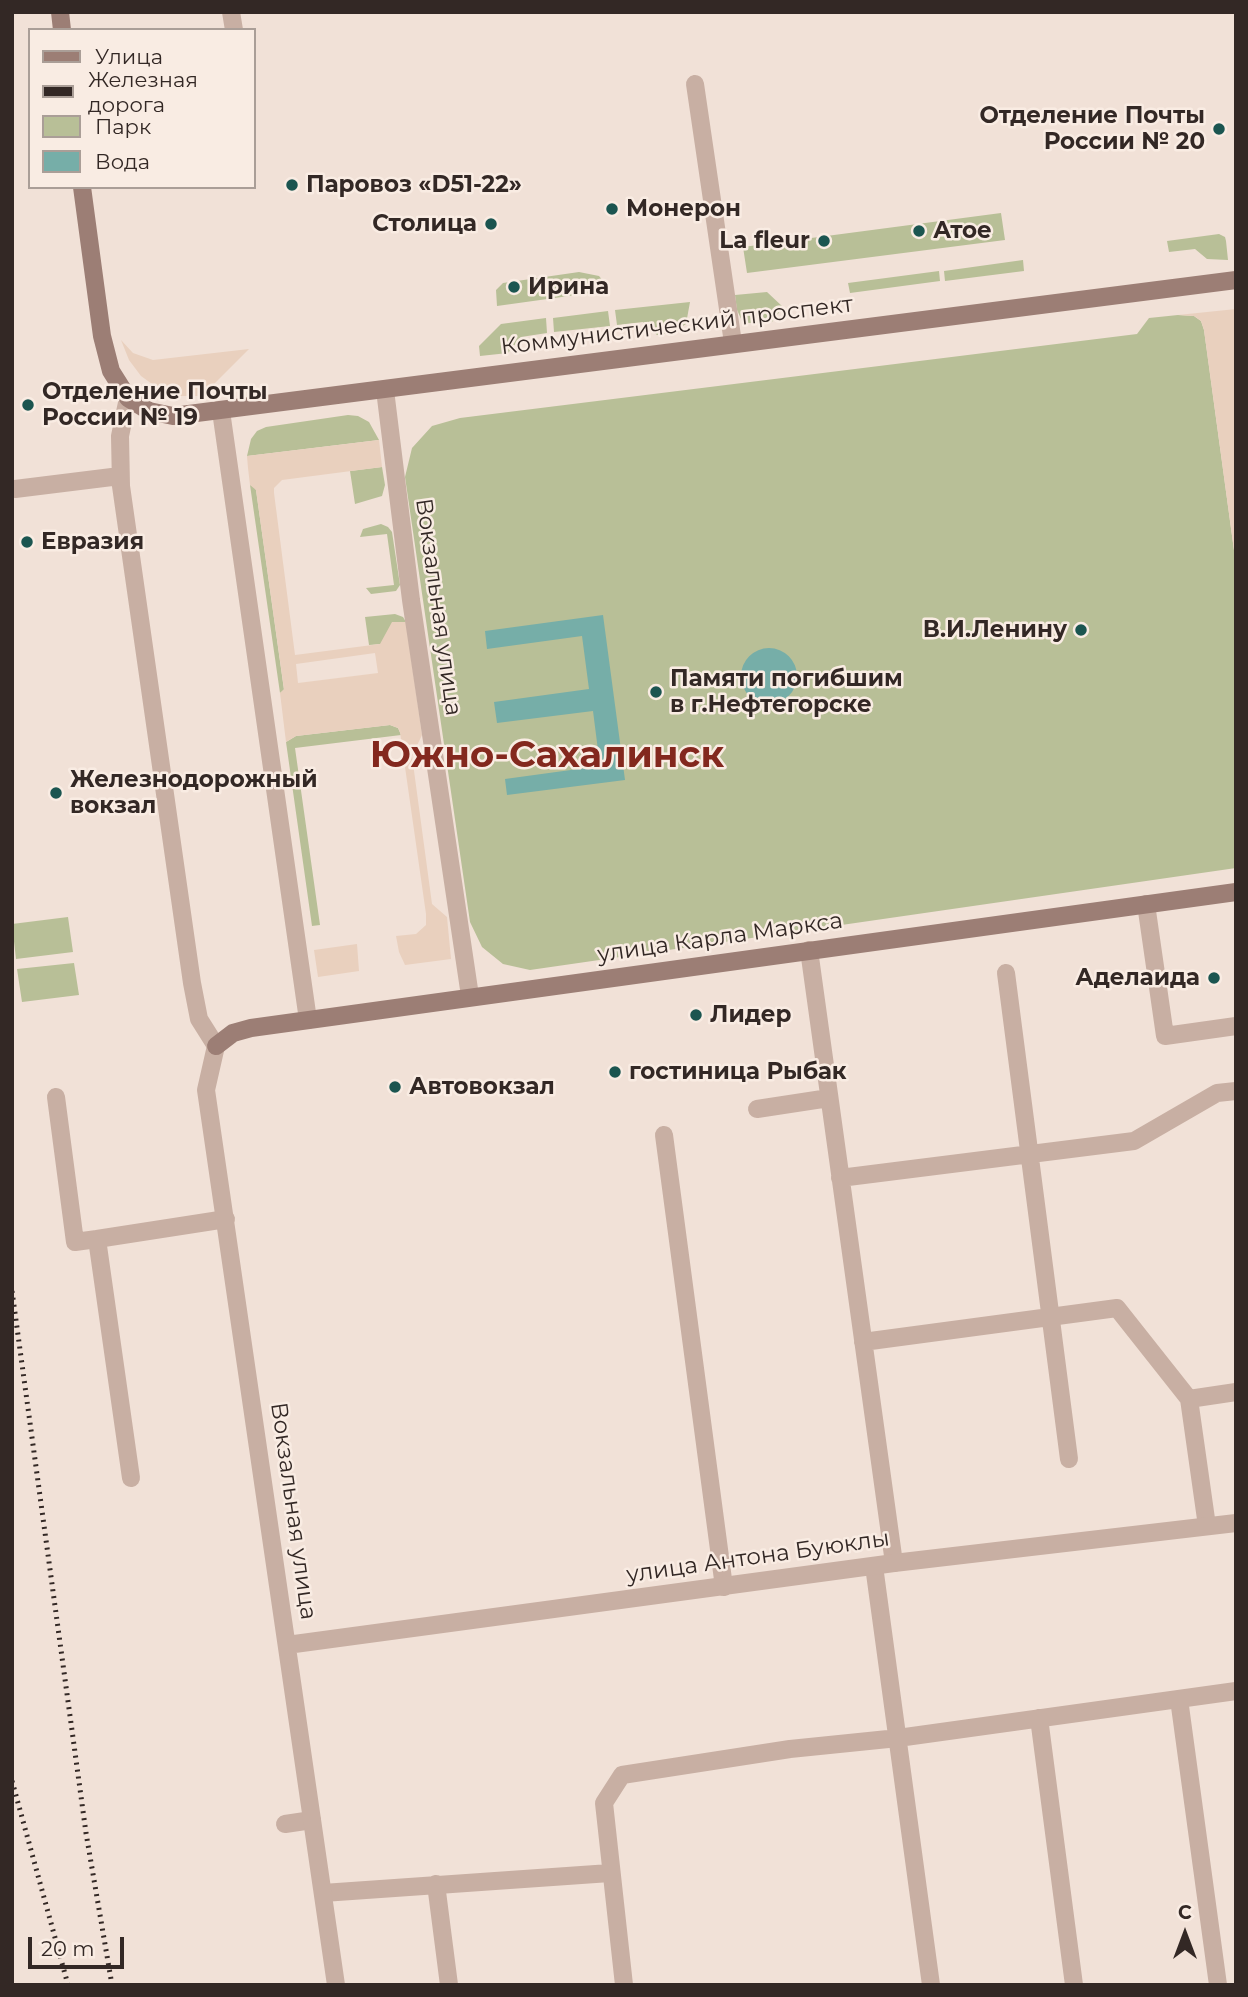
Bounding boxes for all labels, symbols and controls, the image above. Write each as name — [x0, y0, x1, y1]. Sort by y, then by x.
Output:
legend — [28, 28, 256, 189]
text: Улица — [95, 44, 163, 69]
text: Железная дорога — [88, 67, 198, 117]
place label: Отделение Почты России № 20 — [980, 102, 1205, 156]
text: Парк — [95, 114, 151, 139]
marker: Отделение Почты России № 20 — [1211, 121, 1227, 137]
text: Вода — [95, 149, 150, 174]
place label: Паровоз «D51-22» — [306, 171, 522, 199]
marker: Паровоз «D51-22» — [284, 177, 300, 193]
place label: Монерон — [626, 195, 741, 223]
marker: Монерон — [604, 201, 620, 217]
place label: Столица — [372, 210, 477, 238]
marker: Столица — [483, 216, 499, 232]
place label: Атое — [933, 217, 992, 245]
marker: Атое — [911, 223, 927, 239]
place label: La fleur — [719, 227, 810, 255]
marker: La fleur — [816, 233, 832, 249]
place label: Ирина — [528, 273, 609, 301]
marker: Ирина — [506, 279, 522, 295]
street label: Коммунистический проспект — [499, 291, 855, 361]
place label: Отделение Почты России № 19 — [42, 378, 267, 432]
marker: Отделение Почты России № 19 — [20, 397, 36, 413]
street label: Вокзальная улица — [409, 497, 467, 717]
place label: Евразия — [41, 528, 144, 556]
marker: Евразия — [19, 534, 35, 550]
place label: В.И.Ленину — [923, 616, 1067, 644]
marker: В.И.Ленину — [1073, 622, 1089, 638]
place label: Памяти погибшим в г.Нефтегорске — [670, 665, 903, 719]
marker: Памяти погибшим в г.Нефтегорске — [648, 684, 664, 700]
district label: Южно-Сахалинск — [370, 734, 724, 778]
place label: Железнодорожный вокзал — [70, 766, 318, 820]
marker: Железнодорожный вокзал — [48, 785, 64, 801]
street label: улица Карла Маркса — [596, 907, 844, 969]
place label: Аделаида — [1075, 964, 1200, 992]
marker: Аделаида — [1206, 970, 1222, 986]
place label: Лидер — [710, 1001, 792, 1029]
marker: Лидер — [688, 1007, 704, 1023]
place label: гостиница Рыбак — [629, 1058, 847, 1086]
marker: гостиница Рыбак — [607, 1064, 623, 1080]
place label: Автовокзал — [409, 1073, 555, 1101]
marker: Автовокзал — [387, 1079, 403, 1095]
street label: Вокзальная улица — [264, 1401, 322, 1621]
street label: улица Антона Буюклы — [625, 1525, 891, 1589]
north arrow — [1150, 1899, 1220, 1969]
text: С — [1178, 1901, 1192, 1924]
scale bar — [32, 1924, 128, 1968]
text: 20 m — [41, 1936, 95, 1961]

